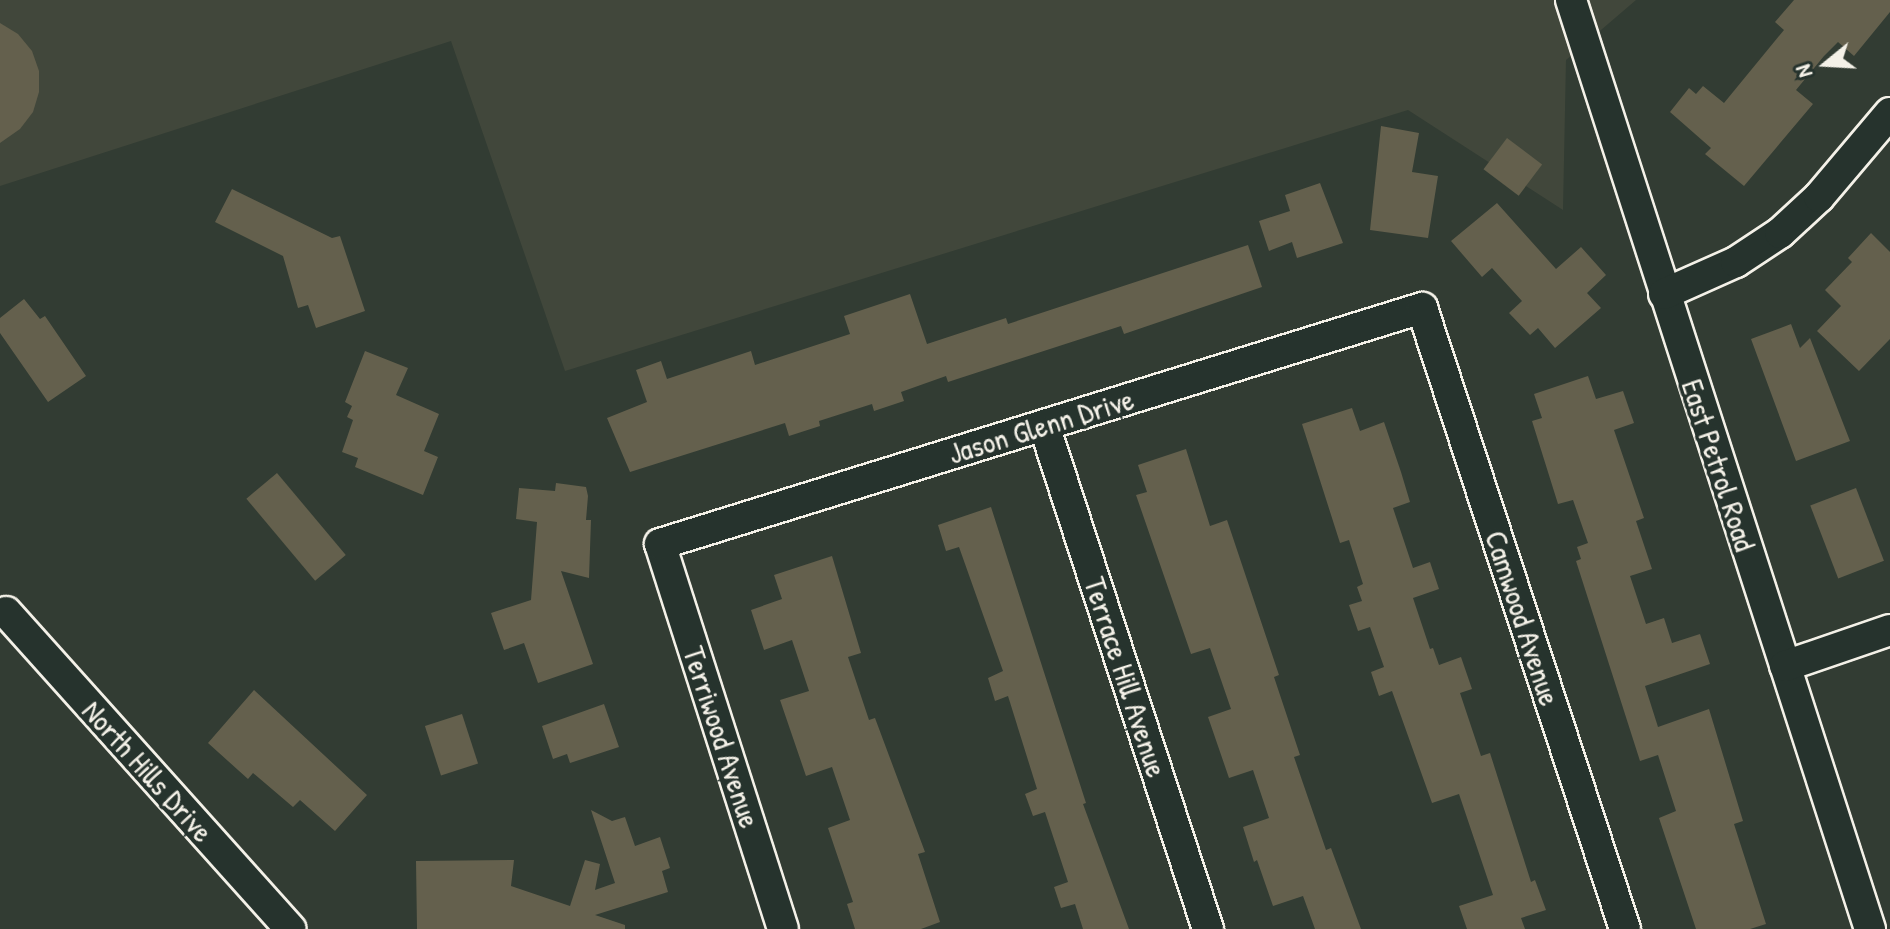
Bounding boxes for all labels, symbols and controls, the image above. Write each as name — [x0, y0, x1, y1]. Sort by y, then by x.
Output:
north arrow — [1786, 24, 1866, 104]
text: N — [1787, 61, 1819, 82]
street label: East Petrol Road — [1674, 375, 1764, 555]
street label: Jason Glenn Drive — [944, 381, 1138, 471]
street label: Camwood Avenue — [1478, 526, 1568, 710]
street label: Terrace Hill Avenue — [1077, 573, 1175, 781]
street label: Terriwood Avenue — [676, 642, 768, 832]
street label: North Hills Drive — [75, 693, 221, 849]

